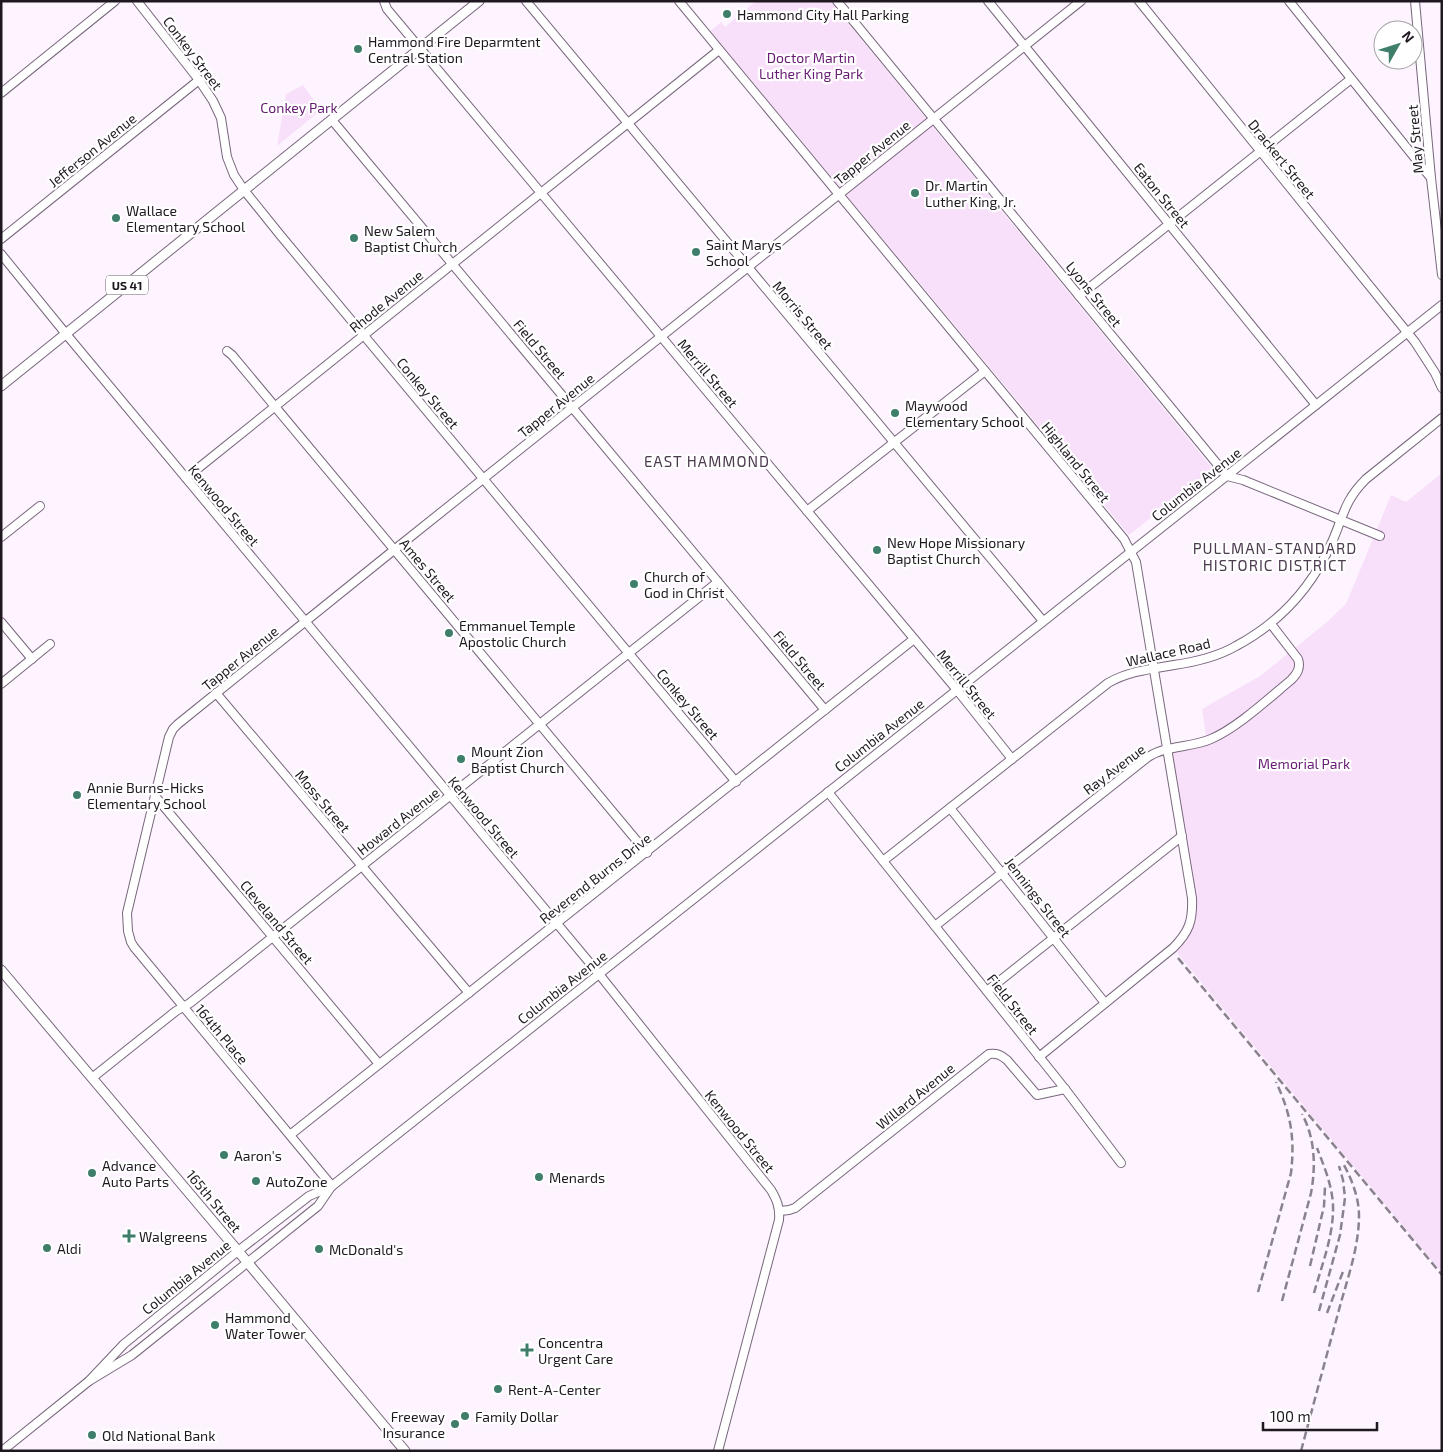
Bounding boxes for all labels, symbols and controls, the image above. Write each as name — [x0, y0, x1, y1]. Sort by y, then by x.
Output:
place label: Hammond City Hall Parking — [737, 6, 909, 23]
marker: Hammond City Hall Parking — [721, 8, 733, 20]
street label: Conkey Street — [160, 13, 226, 93]
north arrow — [1373, 20, 1423, 70]
text: N — [1399, 27, 1418, 46]
place label: Hammond Fire Deparmtent Central Station — [368, 33, 541, 66]
marker: Hammond Fire Deparmtent Central Station — [352, 43, 364, 55]
park label: Doctor Martin Luther King Park — [759, 49, 863, 82]
park label: Conkey Park — [260, 99, 338, 116]
street label: May Street — [1404, 104, 1426, 174]
street label: Jefferson Avenue — [45, 109, 139, 191]
street label: Tapper Avenue — [830, 116, 914, 188]
street label: Drackert Street — [1245, 116, 1319, 202]
street label: Eaton Street — [1131, 159, 1193, 231]
place label: Dr. Martin Luther King, Jr. — [925, 177, 1016, 210]
marker: Dr. Martin Luther King, Jr. — [909, 187, 921, 199]
place label: Wallace Elementary School — [126, 202, 246, 235]
marker: Wallace Elementary School — [110, 212, 122, 224]
place label: New Salem Baptist Church — [364, 222, 457, 255]
marker: New Salem Baptist Church — [348, 232, 360, 244]
place label: Saint Marys School — [706, 236, 782, 269]
marker: Saint Marys School — [690, 246, 702, 258]
street label: Lyons Street — [1063, 258, 1125, 330]
street label: Rhode Avenue — [346, 266, 426, 336]
road number: US 41 — [106, 276, 148, 294]
street label: Morris Street — [769, 277, 837, 353]
street label: Field Street — [510, 316, 570, 382]
street label: Merrill Street — [674, 335, 742, 411]
street label: Conkey Street — [393, 354, 463, 432]
street label: Tapper Avenue — [514, 369, 598, 441]
place label: Maywood Elementary School — [905, 397, 1025, 430]
marker: Maywood Elementary School — [889, 407, 901, 419]
street label: Highland Street — [1038, 418, 1114, 506]
street label: Columbia Avenue — [1148, 444, 1244, 524]
district label: EAST HAMMOND — [644, 452, 770, 470]
street label: Kenwood Street — [185, 461, 263, 549]
place label: New Hope Missionary Baptist Church — [887, 534, 1026, 567]
street label: Ames Street — [397, 535, 459, 605]
district label: PULLMAN-STANDARD HISTORIC DISTRICT — [1193, 539, 1357, 574]
marker: New Hope Missionary Baptist Church — [871, 544, 883, 556]
place label: Church of God in Christ — [644, 568, 724, 601]
marker: Church of God in Christ — [628, 578, 640, 590]
place label: Emmanuel Temple Apostolic Church — [459, 617, 575, 650]
street label: Tapper Avenue — [198, 622, 282, 694]
marker: Emmanuel Temple Apostolic Church — [443, 627, 455, 639]
street label: Field Street — [770, 627, 830, 693]
street label: Wallace Road — [1124, 634, 1212, 670]
street label: Merrill Street — [934, 646, 1000, 722]
street label: Conkey Street — [653, 665, 723, 743]
street label: Columbia Avenue — [831, 695, 927, 775]
street label: Ray Avenue — [1080, 740, 1148, 798]
place label: Mount Zion Baptist Church — [471, 743, 564, 776]
marker: Mount Zion Baptist Church — [455, 753, 467, 765]
park label: Memorial Park — [1258, 755, 1350, 772]
street label: Moss Street — [292, 766, 354, 836]
street label: Kenwood Street — [445, 773, 523, 861]
place label: Annie Burns-Hicks Elementary School — [87, 779, 207, 812]
street label: Howard Avenue — [354, 784, 442, 858]
marker: Annie Burns-Hicks Elementary School — [71, 789, 83, 801]
street label: Reverend Burns Drive — [536, 829, 654, 927]
street label: Jennings Street — [1001, 854, 1075, 940]
street label: Cleveland Street — [237, 877, 317, 967]
street label: Columbia Avenue — [514, 947, 610, 1027]
street label: Field Street — [984, 970, 1042, 1038]
street label: 164th Place — [192, 1001, 252, 1067]
street label: Willard Avenue — [872, 1059, 958, 1133]
street label: Kenwood Street — [702, 1086, 778, 1176]
place label: Aaron's — [234, 1147, 282, 1164]
marker: Aaron's — [218, 1149, 230, 1161]
place label: Advance Auto Parts — [102, 1157, 169, 1190]
street label: 165th Street — [183, 1166, 245, 1236]
marker: Advance Auto Parts — [86, 1167, 98, 1179]
place label: Menards — [549, 1169, 605, 1186]
marker: Menards — [533, 1171, 545, 1183]
place label: AutoZone — [266, 1173, 327, 1190]
marker: AutoZone — [250, 1175, 262, 1187]
place label: Walgreens — [139, 1228, 207, 1245]
marker: Walgreens — [123, 1230, 135, 1242]
street label: Columbia Avenue — [138, 1236, 234, 1318]
place label: Aldi — [57, 1240, 81, 1257]
place label: McDonald's — [329, 1241, 403, 1258]
marker: Aldi — [41, 1242, 53, 1254]
marker: McDonald's — [313, 1243, 325, 1255]
place label: Hammond Water Tower — [225, 1309, 306, 1342]
marker: Hammond Water Tower — [209, 1319, 221, 1331]
place label: Concentra Urgent Care — [538, 1334, 613, 1367]
marker: Concentra Urgent Care — [520, 1343, 534, 1357]
place label: Rent-A-Center — [508, 1381, 601, 1398]
marker: Rent-A-Center — [492, 1383, 504, 1395]
scale bar — [1263, 1400, 1377, 1432]
text: 100 m — [1270, 1407, 1311, 1425]
place label: Freeway Insurance — [382, 1408, 446, 1441]
place label: Family Dollar — [475, 1408, 559, 1425]
marker: Family Dollar — [459, 1410, 471, 1422]
marker: Freeway Insurance — [449, 1418, 461, 1430]
place label: Old National Bank — [102, 1427, 215, 1444]
marker: Old National Bank — [86, 1429, 98, 1441]

